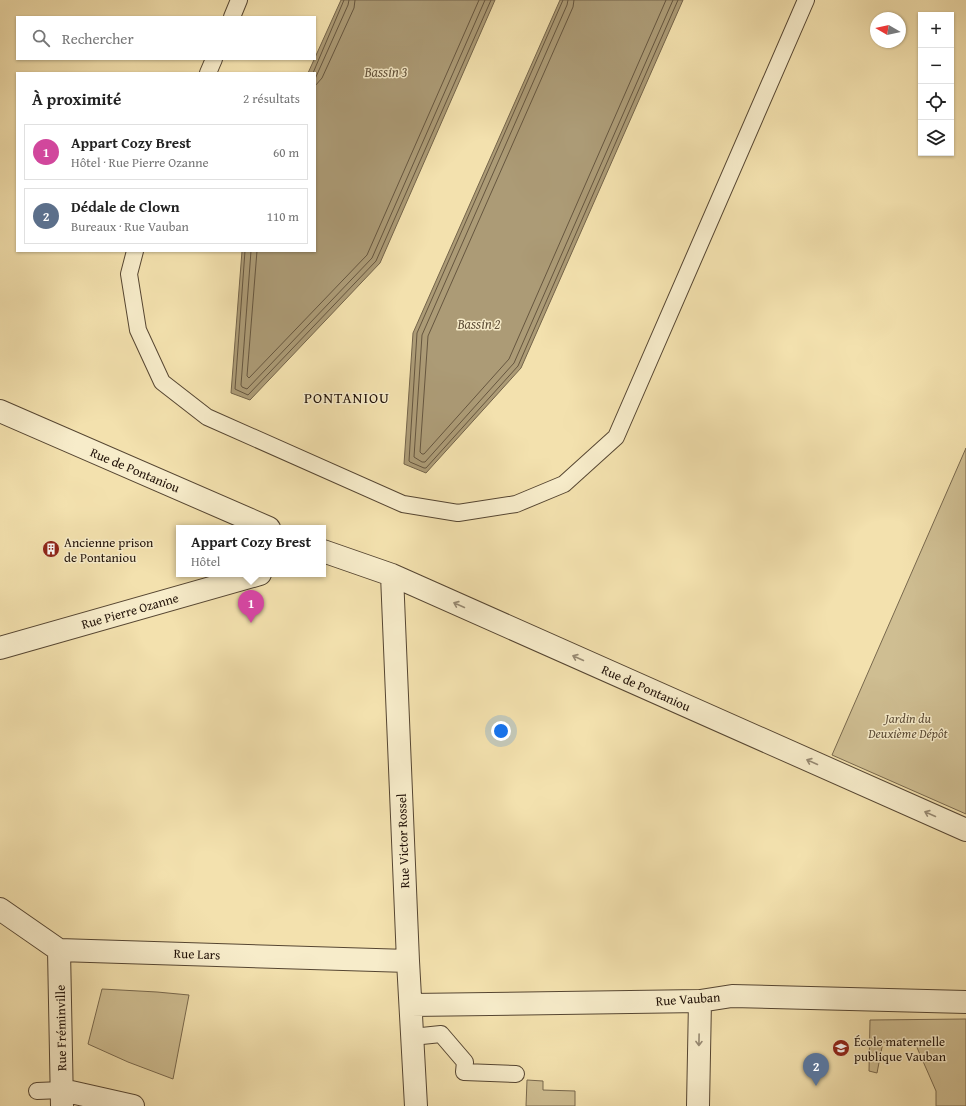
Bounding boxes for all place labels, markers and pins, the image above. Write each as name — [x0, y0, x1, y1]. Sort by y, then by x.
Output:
place label: Ancienne prison de Pontaniou — [64, 533, 154, 567]
building icon: Ancienne prison de Pontaniou — [41, 539, 61, 559]
pin: 1 — [238, 590, 264, 623]
place label: École maternelle publique Vauban — [854, 1032, 947, 1066]
school or university icon: École maternelle publique Vauban — [831, 1038, 851, 1058]
pin: 2 — [803, 1053, 829, 1086]

